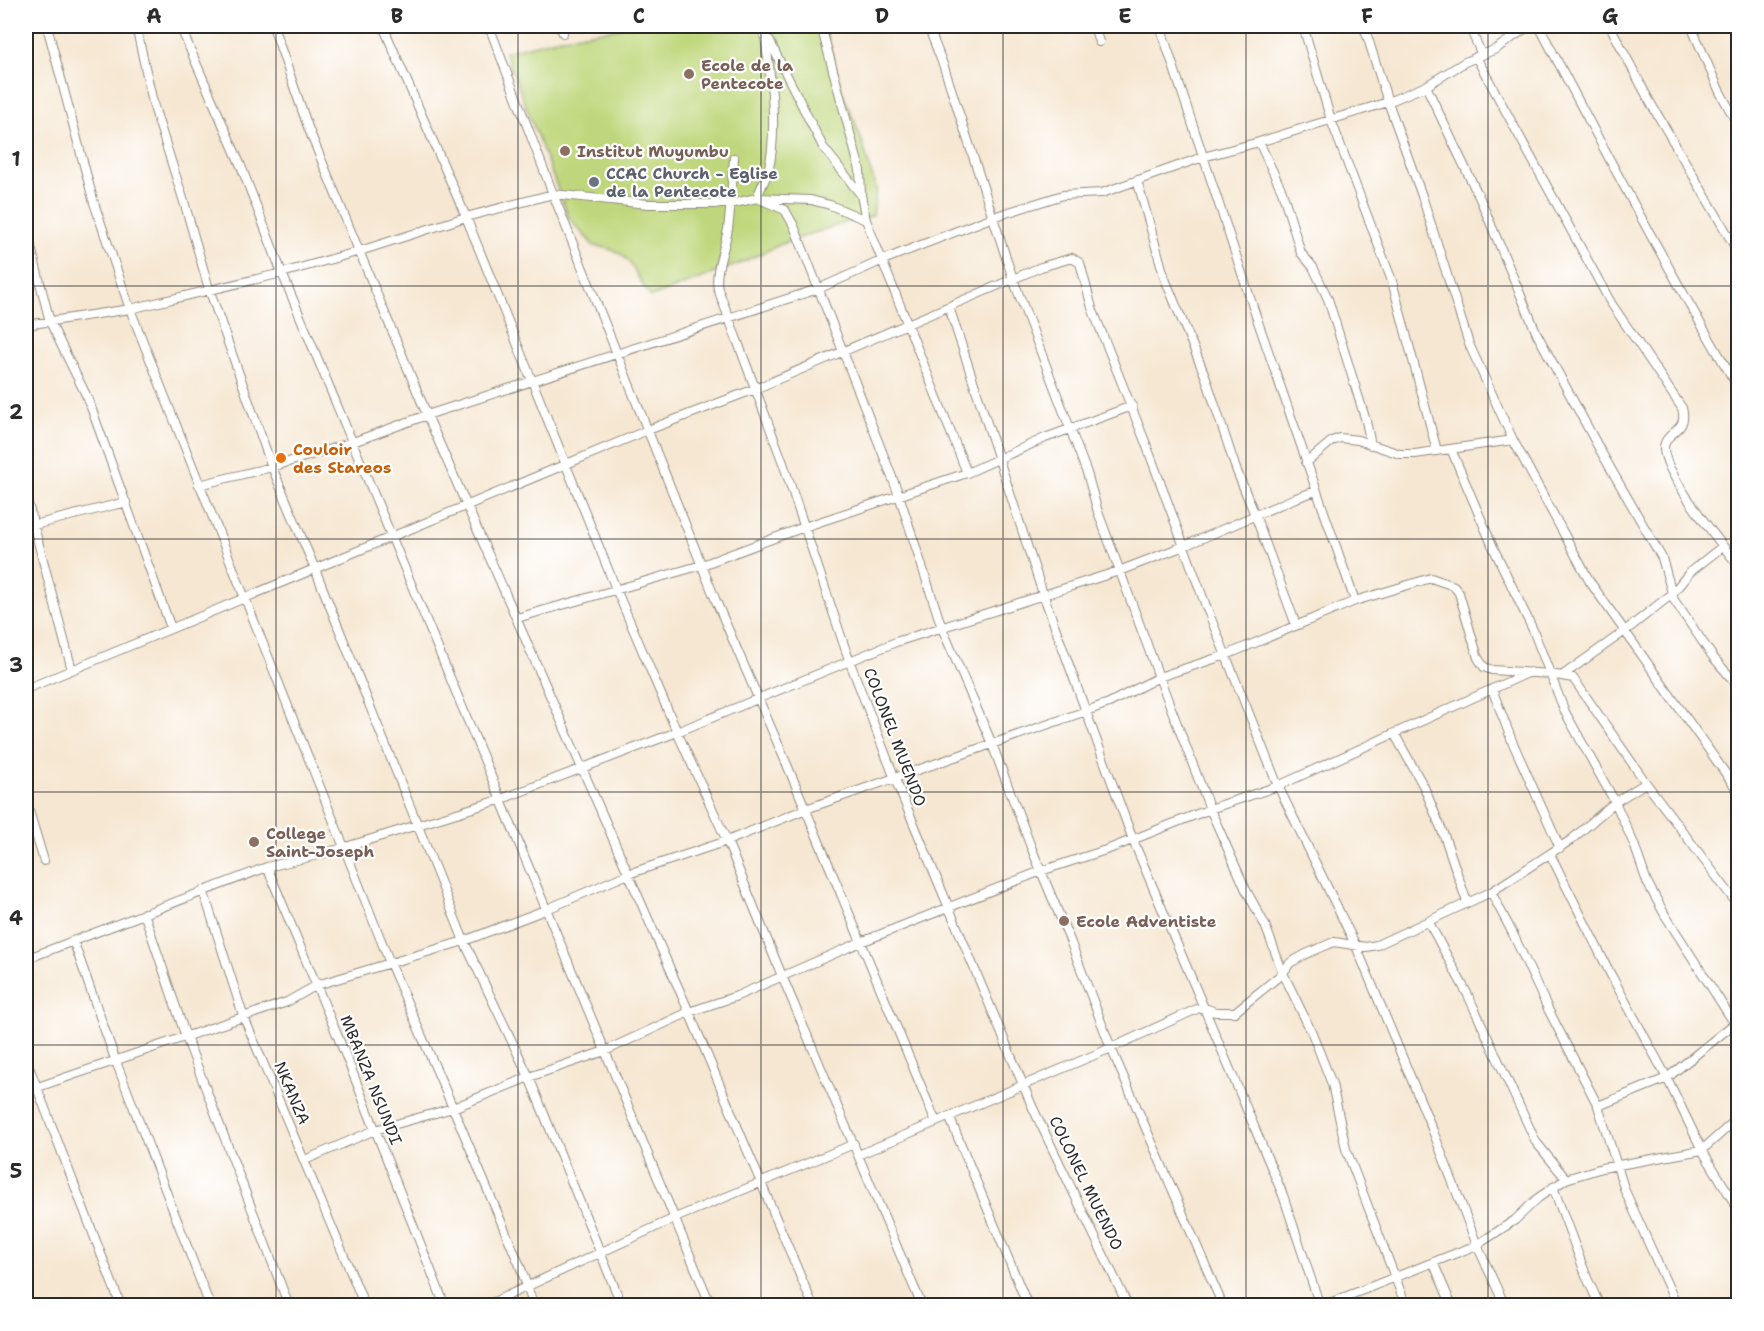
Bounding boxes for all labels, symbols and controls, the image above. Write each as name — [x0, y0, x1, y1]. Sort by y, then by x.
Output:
text: A — [146, 3, 162, 29]
text: B — [391, 3, 403, 29]
text: C — [633, 3, 645, 29]
text: D — [875, 3, 889, 29]
text: E — [1118, 3, 1132, 29]
text: F — [1361, 3, 1373, 29]
text: G — [1602, 3, 1618, 29]
place label: Ecole de la Pentecote — [701, 55, 793, 94]
marker: Ecole de la Pentecote — [682, 67, 696, 81]
place label: Institut Muyumbu — [577, 141, 729, 162]
marker: Institut Muyumbu — [558, 144, 572, 158]
text: 1 — [11, 146, 21, 172]
place label: CCAC Church - Eglise de la Pentecote — [606, 163, 778, 202]
marker: CCAC Church - Eglise de la Pentecote — [587, 175, 601, 189]
text: 2 — [9, 399, 23, 425]
place label: Couloir des Stareos — [293, 439, 391, 478]
marker: Couloir des Stareos — [274, 451, 288, 465]
text: 3 — [9, 652, 23, 678]
street label: COLONEL MUENDO — [859, 665, 931, 809]
place label: College Saint-Joseph — [266, 823, 374, 862]
marker: College Saint-Joseph — [247, 835, 261, 849]
text: 4 — [9, 905, 23, 931]
place label: Ecole Adventiste — [1076, 911, 1217, 932]
marker: Ecole Adventiste — [1057, 914, 1071, 928]
street label: MBANZA NSUNDI — [335, 1012, 407, 1148]
street label: NKANZA — [269, 1058, 315, 1128]
street label: COLONEL MUENDO — [1044, 1112, 1128, 1254]
text: 5 — [10, 1158, 22, 1184]

